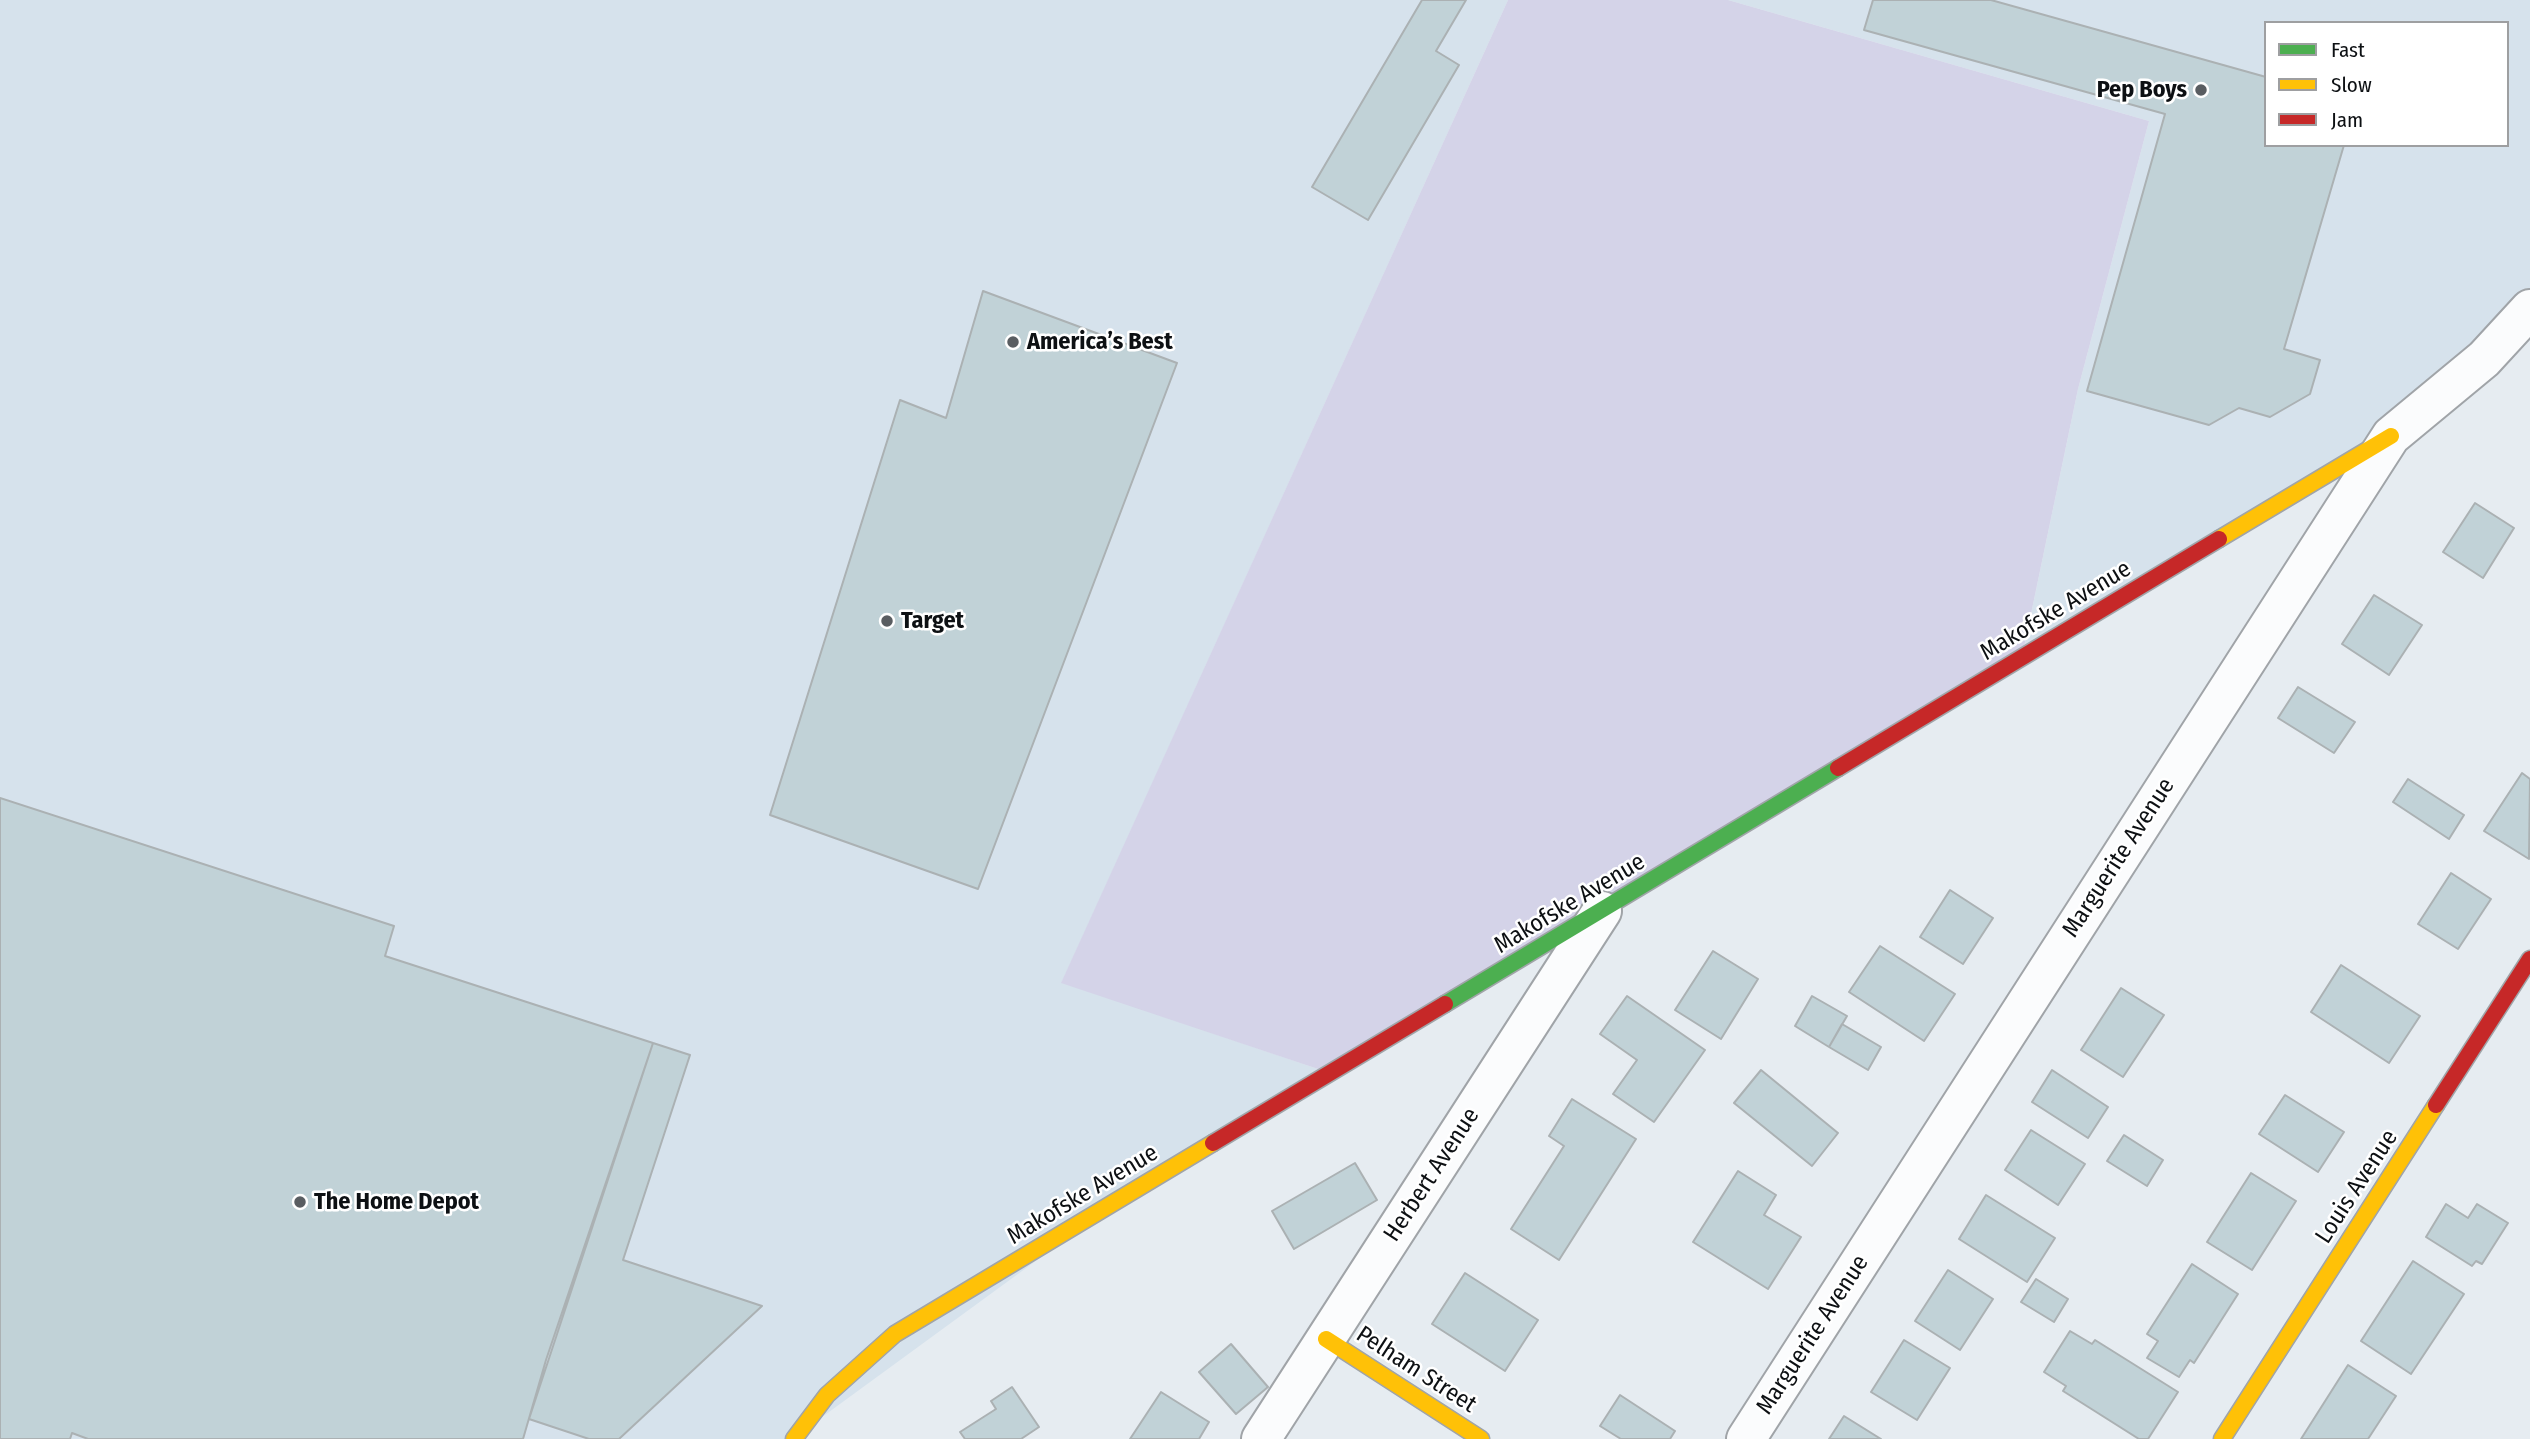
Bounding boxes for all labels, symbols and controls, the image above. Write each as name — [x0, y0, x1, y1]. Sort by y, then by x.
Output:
legend — [2264, 21, 2509, 147]
text: Fast — [2331, 37, 2365, 63]
text: Slow — [2331, 72, 2372, 98]
place label: Pep Boys — [2097, 76, 2187, 104]
marker: Pep Boys — [2193, 82, 2209, 98]
text: Jam — [2331, 107, 2363, 133]
place label: America’s Best — [1027, 328, 1173, 356]
marker: America’s Best — [1005, 334, 1021, 350]
street label: Makofske Avenue — [1976, 555, 2136, 667]
place label: Target — [901, 607, 964, 635]
marker: Target — [879, 613, 895, 629]
street label: Marguerite Avenue — [2057, 773, 2181, 943]
street label: Makofske Avenue — [1490, 848, 1650, 960]
street label: Herbert Avenue — [1378, 1103, 1486, 1247]
street label: Louis Avenue — [2310, 1125, 2404, 1249]
street label: Makofske Avenue — [1003, 1139, 1163, 1251]
place label: The Home Depot — [314, 1188, 479, 1216]
marker: The Home Depot — [292, 1194, 308, 1210]
street label: Marguerite Avenue — [1751, 1250, 1875, 1420]
street label: Pelham Street — [1350, 1320, 1482, 1420]

